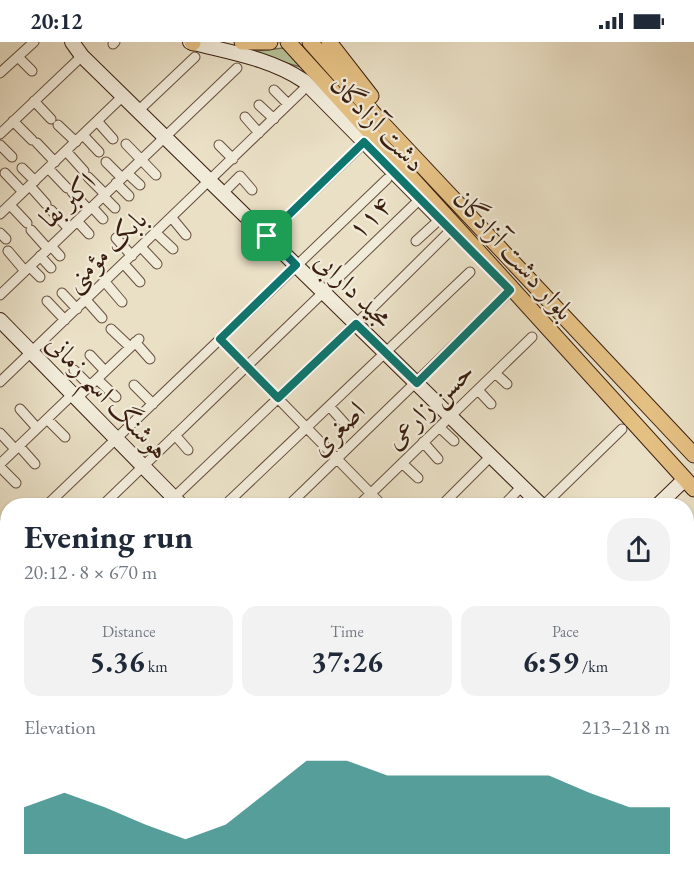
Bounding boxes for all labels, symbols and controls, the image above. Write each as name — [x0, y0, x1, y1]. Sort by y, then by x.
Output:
text: 20:12 — [30, 7, 83, 36]
street label: دشت آزادگان — [323, 67, 433, 179]
street label: اکبر بقا — [31, 165, 103, 235]
street label: بلوار دشت آزادگان — [446, 181, 582, 327]
street label: ۱۱۴ — [340, 188, 398, 246]
street label: بابک مؤمنی — [56, 202, 155, 300]
pin — [241, 210, 292, 261]
icon: arrive — [250, 219, 283, 252]
street label: مجید دارابی — [306, 243, 401, 337]
street label: هوشنگ اسم زمانی — [32, 325, 177, 474]
street label: حسن زارعی — [377, 354, 482, 457]
street label: اصغری — [302, 393, 372, 463]
text: Evening run — [24, 515, 193, 558]
button: share — [607, 518, 670, 581]
text: 20:12 · 8 × 670 m — [24, 559, 157, 585]
text: Distance — [102, 621, 155, 642]
text: Time — [330, 621, 364, 642]
text: Pace — [552, 621, 579, 642]
text: 5.36 — [90, 642, 145, 681]
text: 37:26 — [311, 642, 383, 681]
text: 6:59 — [523, 642, 579, 681]
text: km — [145, 656, 168, 677]
text: /km — [579, 656, 608, 677]
text: Elevation — [24, 714, 96, 740]
text: 213–218 m — [582, 714, 670, 740]

